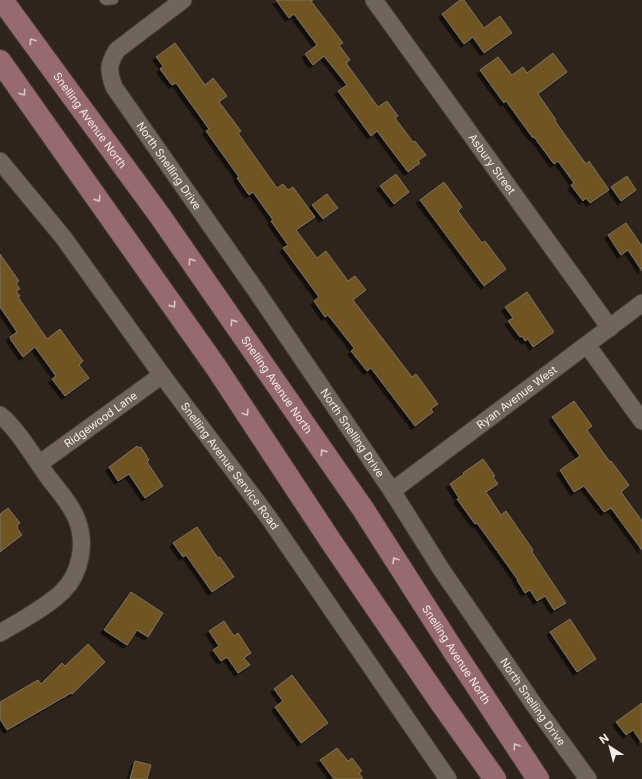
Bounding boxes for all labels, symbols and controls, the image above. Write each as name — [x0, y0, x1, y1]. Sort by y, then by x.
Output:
one-way arrow — [30, 39, 37, 46]
street label: Snelling Avenue North — [50, 70, 130, 171]
one-way arrow — [18, 89, 25, 96]
street label: North Snelling Drive — [133, 119, 205, 213]
street label: Asbury Street — [465, 131, 519, 197]
one-way arrow — [93, 195, 100, 202]
one-way arrow — [188, 258, 196, 265]
one-way arrow — [168, 301, 175, 308]
one-way arrow — [230, 319, 238, 326]
street label: Snelling Avenue North — [238, 333, 316, 436]
street label: Ryan Avenue West — [474, 362, 560, 432]
street label: North Snelling Drive — [318, 386, 388, 480]
street label: Ridgewood Lane — [61, 388, 140, 451]
street label: Snelling Avenue Service Road — [178, 400, 282, 532]
one-way arrow — [242, 408, 249, 415]
one-way arrow — [320, 449, 328, 456]
one-way arrow — [393, 557, 400, 564]
street label: Snelling Avenue North — [419, 602, 494, 707]
street label: North Snelling Drive — [497, 655, 569, 749]
north arrow — [590, 727, 630, 767]
text: N — [597, 731, 612, 747]
one-way arrow — [514, 744, 521, 751]

